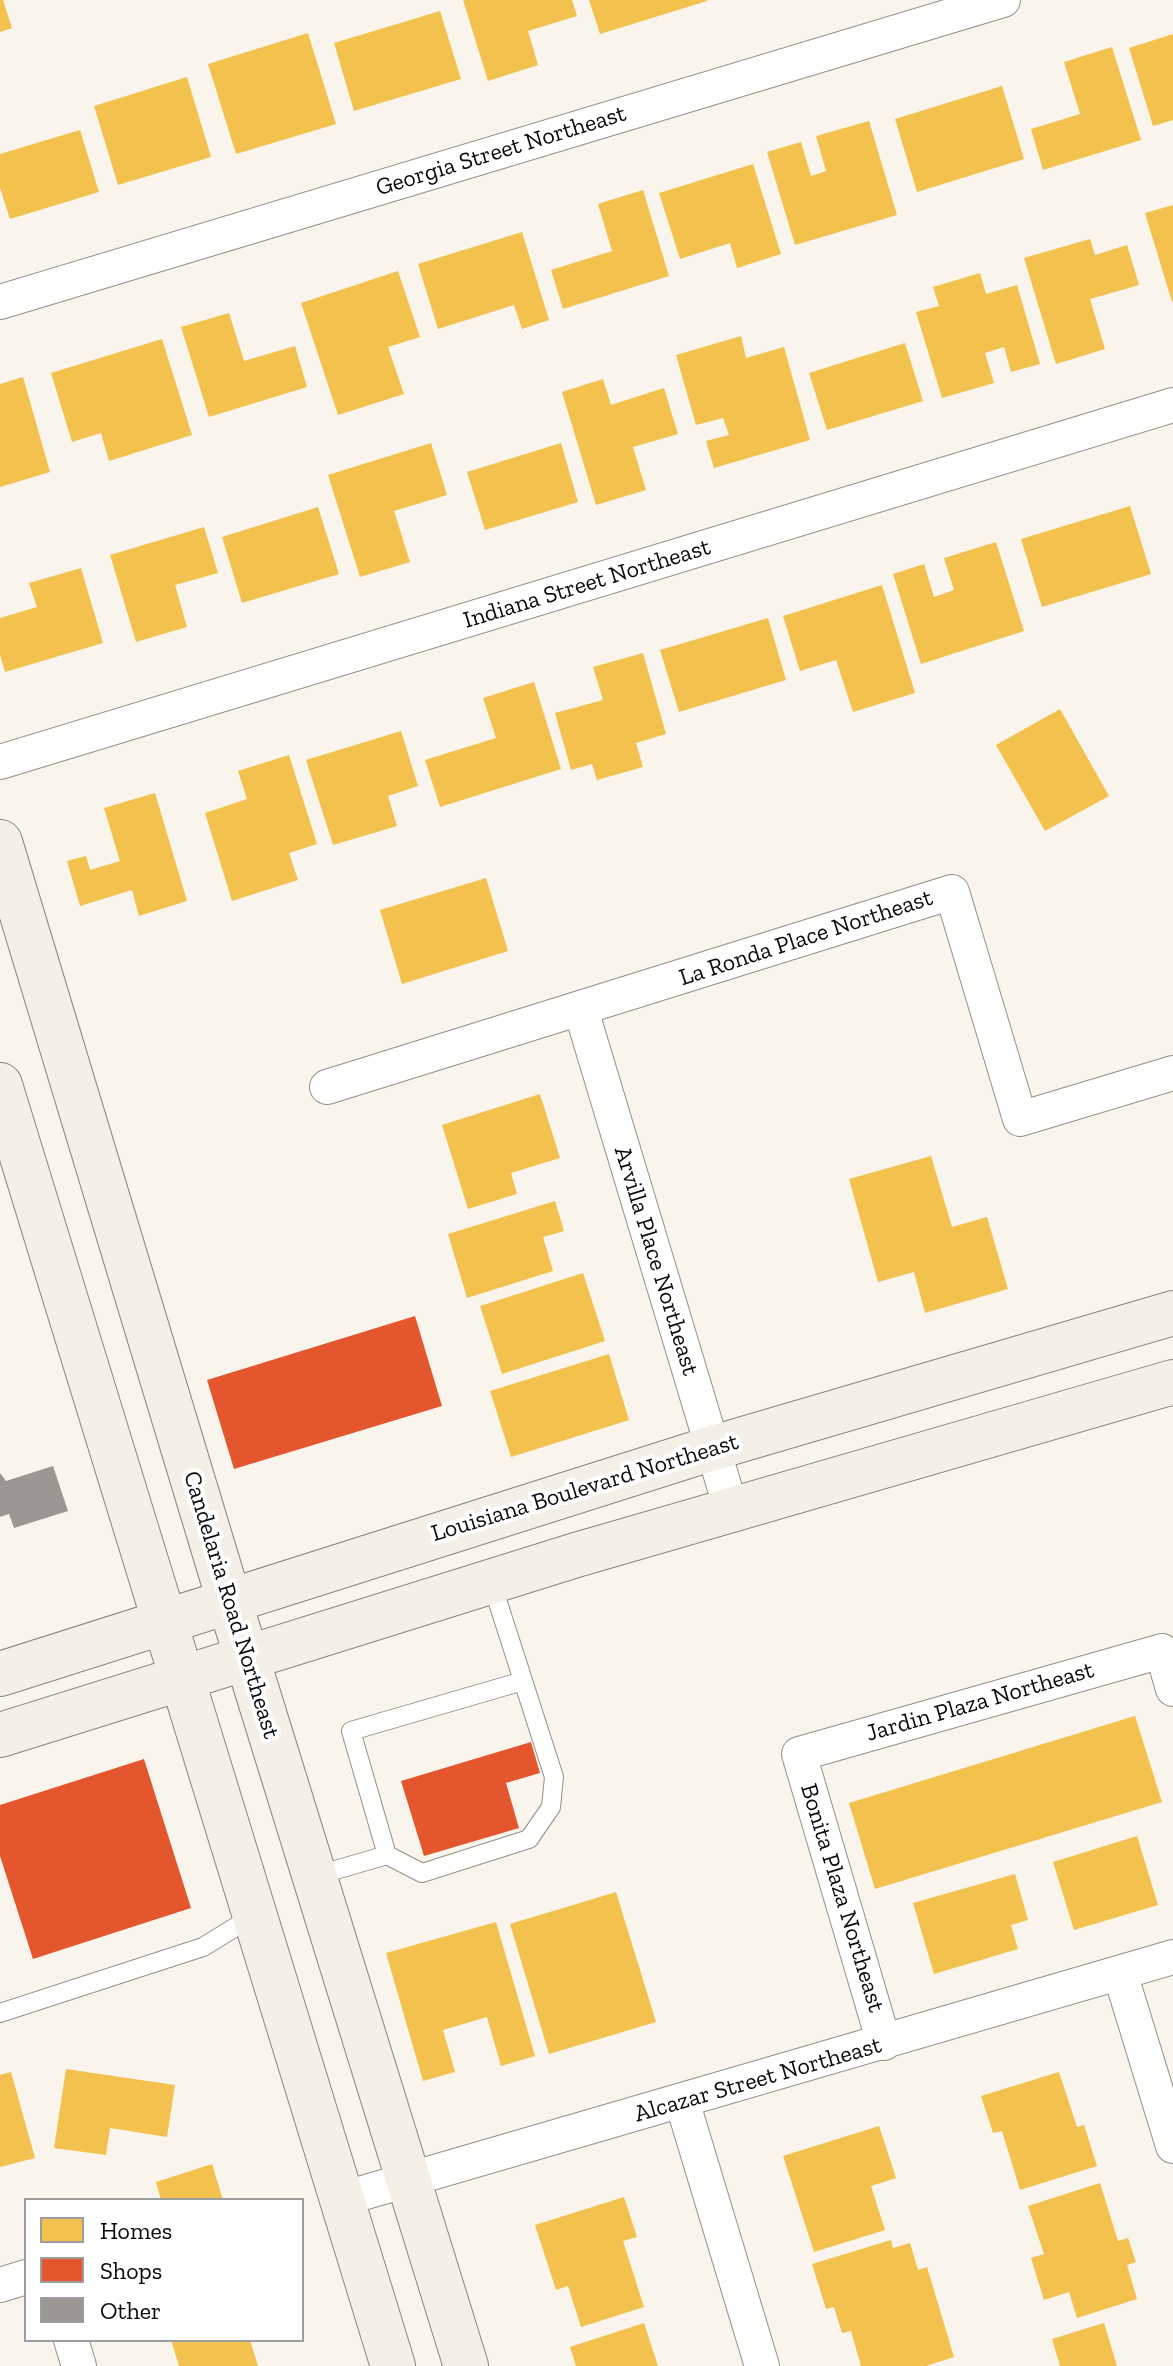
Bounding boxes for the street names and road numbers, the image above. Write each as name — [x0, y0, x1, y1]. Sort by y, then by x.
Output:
street label: Georgia Street Northeast — [372, 99, 630, 203]
street label: Indiana Street Northeast — [460, 533, 714, 635]
street label: La Ronda Place Northeast — [676, 883, 936, 993]
street label: Arvilla Place Northeast — [607, 1143, 705, 1379]
street label: Louisiana Boulevard Northeast — [428, 1428, 742, 1548]
street label: Candelaria Road Northeast — [177, 1468, 285, 1742]
street label: Jardin Plaza Northeast — [863, 1656, 1097, 1748]
street label: Bonita Plaza Northeast — [794, 1780, 890, 2016]
street label: Alcazar Street Northeast — [631, 2031, 885, 2129]

